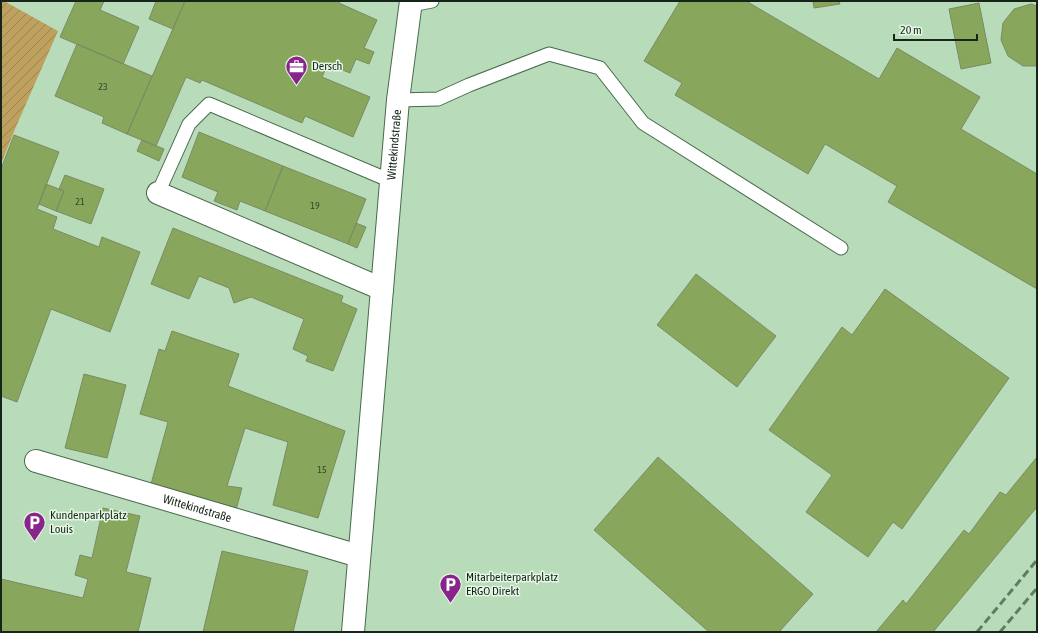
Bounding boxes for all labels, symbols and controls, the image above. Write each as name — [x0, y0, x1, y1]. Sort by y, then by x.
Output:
scale bar — [894, 16, 977, 42]
text: 20 m — [900, 23, 922, 37]
office icon: Dersch — [283, 53, 309, 86]
place label: Dersch — [312, 59, 342, 73]
house number: 23 — [98, 81, 108, 92]
street label: Wittekindstraße — [384, 109, 404, 181]
house number: 21 — [75, 196, 85, 207]
house number: 19 — [310, 200, 320, 211]
house number: 15 — [317, 464, 327, 475]
street label: Wittekindstraße — [161, 492, 233, 525]
place label: Kundenparkplatz Louis — [50, 508, 127, 536]
parking icon: Kundenparkplatz Louis — [22, 509, 48, 542]
place label: Mitarbeiterparkplatz ERGO Direkt — [466, 570, 559, 598]
parking icon: Mitarbeiterparkplatz ERGO Direkt — [437, 571, 463, 604]

